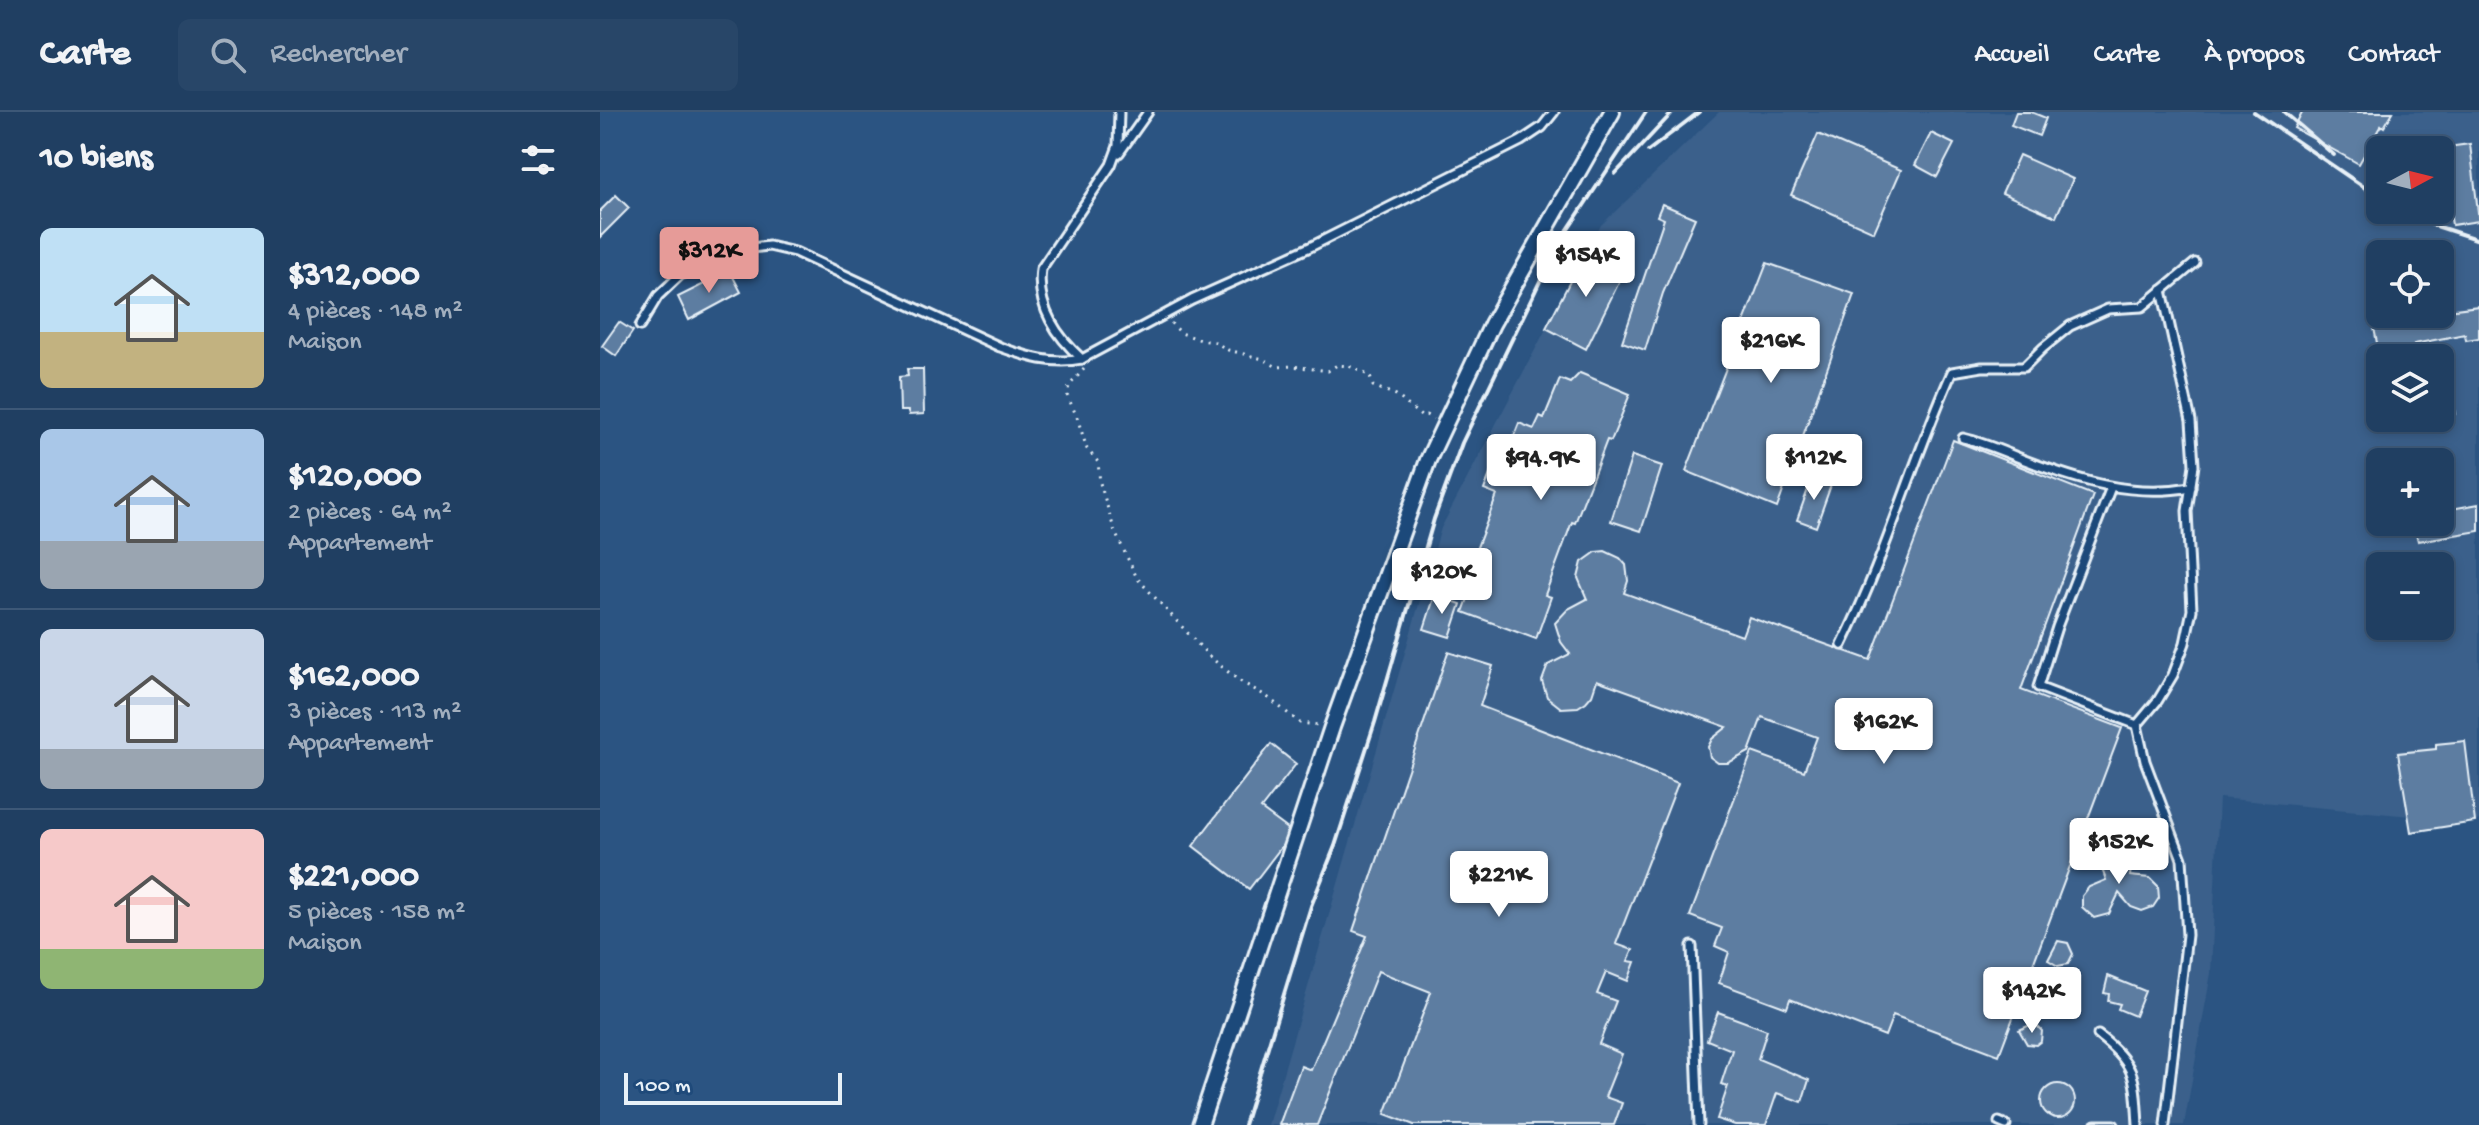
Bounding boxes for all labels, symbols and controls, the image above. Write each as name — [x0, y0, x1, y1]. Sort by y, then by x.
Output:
search box — [178, 19, 738, 91]
text: Carte — [40, 33, 130, 77]
icon: search — [206, 33, 250, 77]
text: Rechercher — [270, 38, 406, 73]
text: Accueil — [1974, 39, 2050, 72]
text: Carte — [2094, 39, 2160, 72]
text: À propos — [2204, 39, 2304, 72]
text: Contact — [2348, 39, 2439, 72]
north arrow — [2366, 136, 2454, 224]
map controls — [2366, 136, 2454, 640]
icon: filters — [516, 138, 560, 182]
text: 10 biens — [40, 140, 153, 180]
pin: $312K — [653, 227, 765, 295]
pin: $154K — [1530, 231, 1642, 299]
text: $312K — [678, 237, 740, 268]
button: locate — [2366, 240, 2454, 328]
text: $154K — [1555, 241, 1617, 272]
text: $312,000 — [288, 257, 420, 297]
icon: home — [104, 260, 200, 356]
text: 4 pièces · 148 m² — [288, 297, 463, 328]
pin: $216K — [1715, 317, 1827, 385]
text: $216K — [1740, 327, 1802, 358]
text: Maison — [288, 328, 362, 359]
button: layers — [2366, 344, 2454, 432]
pin: $94.9K — [1476, 434, 1606, 502]
pin: $112K — [1758, 434, 1870, 502]
text: $94.9K — [1505, 444, 1577, 475]
text: $112K — [1784, 444, 1844, 475]
button: + — [2366, 448, 2454, 536]
text: $120,000 — [288, 458, 422, 498]
icon: home — [104, 461, 200, 557]
text: 2 pièces · 64 m² — [288, 498, 451, 529]
text: Appartement — [288, 529, 431, 560]
pin: $120K — [1386, 548, 1498, 616]
button: − — [2366, 552, 2454, 640]
text: $120K — [1410, 558, 1474, 589]
text: $162,000 — [288, 658, 420, 698]
icon: home — [104, 661, 200, 757]
text: 3 pièces · 113 m² — [288, 698, 461, 729]
pin: $162K — [1828, 698, 1940, 766]
text: $162K — [1853, 708, 1915, 739]
text: Appartement — [288, 729, 431, 760]
pin: $152K — [2063, 818, 2175, 886]
text: $152K — [2088, 828, 2150, 859]
pin: $221K — [1443, 851, 1555, 919]
text: $221,000 — [288, 858, 419, 898]
icon: home — [104, 861, 200, 957]
text: $221K — [1468, 861, 1530, 892]
text: 5 pièces · 158 m² — [288, 898, 465, 929]
text: Maison — [288, 929, 362, 960]
pin: $142K — [1976, 967, 2088, 1035]
text: $142K — [2001, 977, 2063, 1008]
scale bar — [624, 1069, 842, 1105]
text: 100 m — [636, 1074, 691, 1100]

